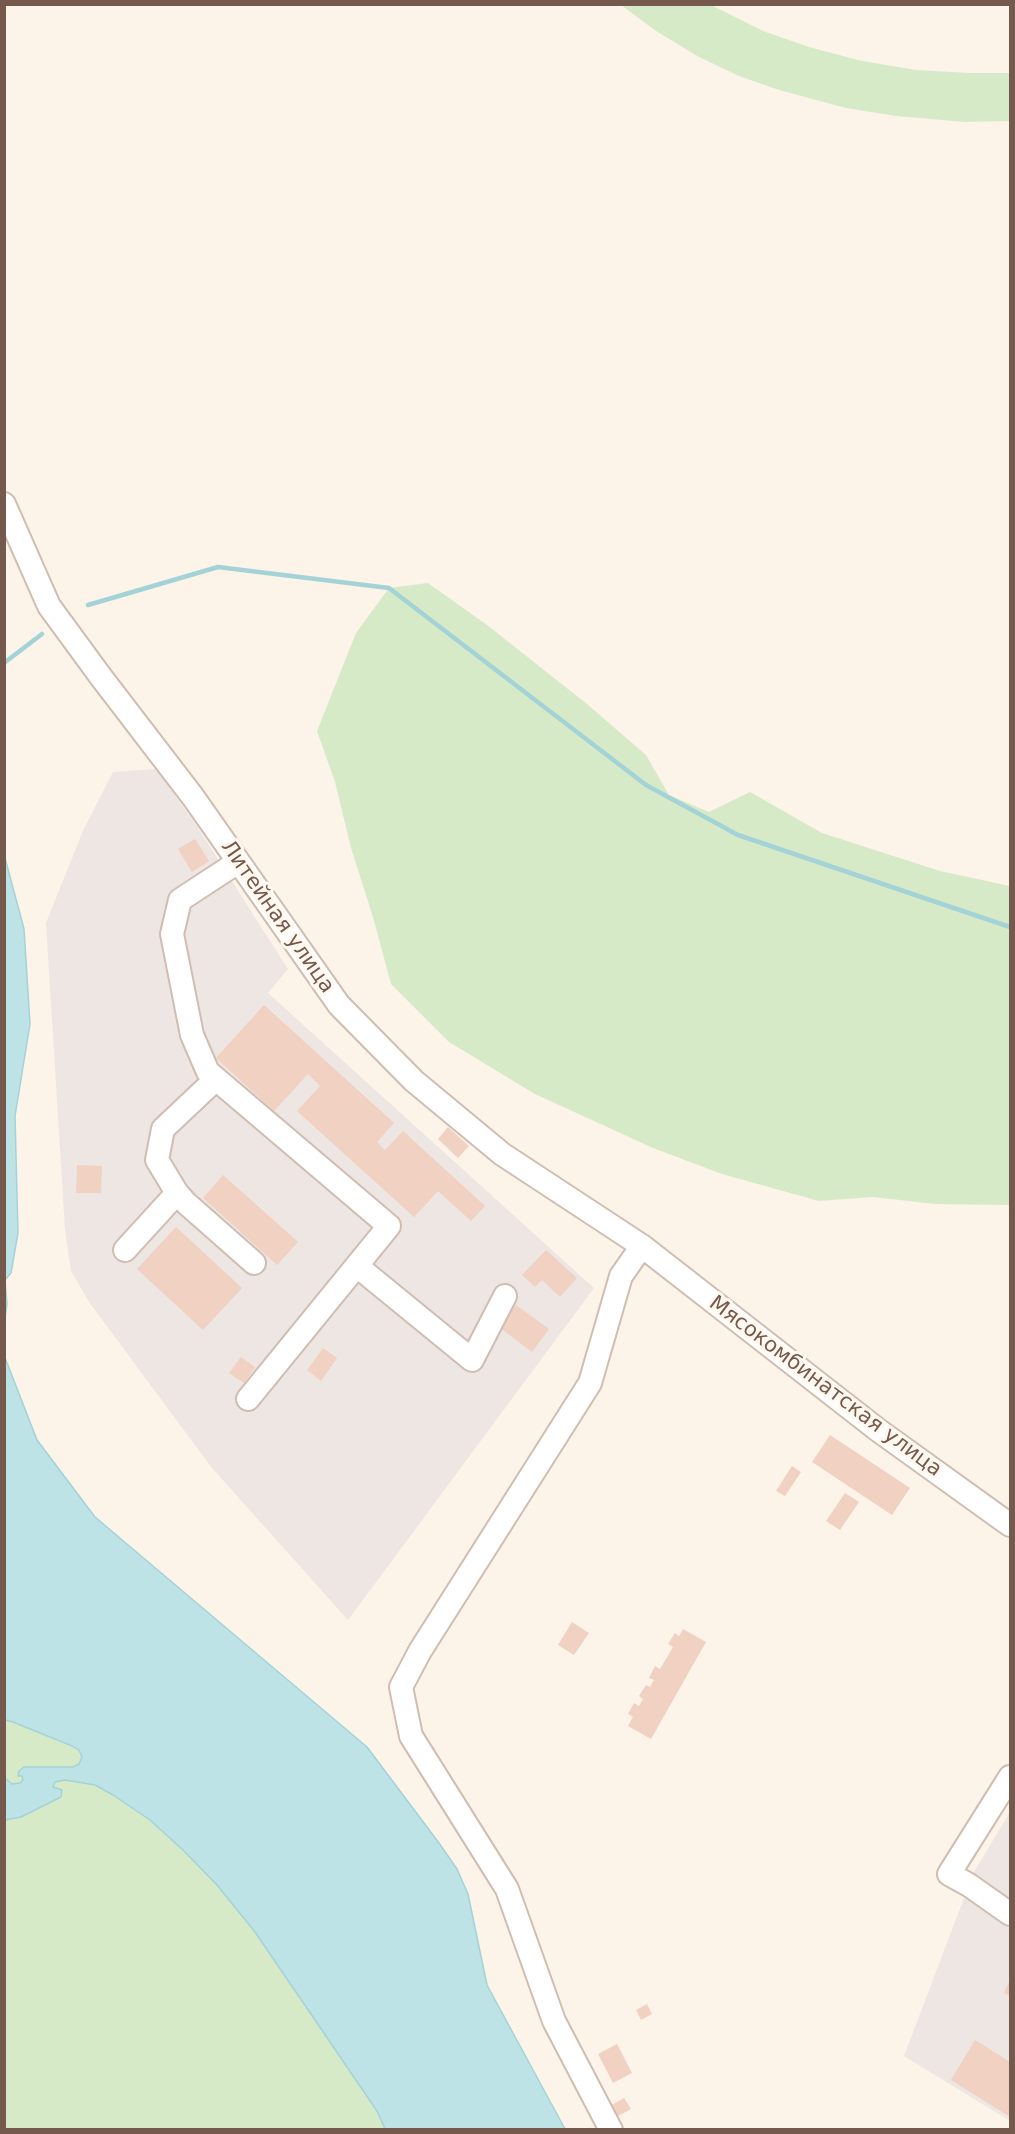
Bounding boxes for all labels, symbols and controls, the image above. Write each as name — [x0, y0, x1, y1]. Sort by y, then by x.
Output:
street label: Литейная улица — [215, 836, 339, 998]
street label: Мясокомбинатская улица — [704, 1291, 946, 1483]

